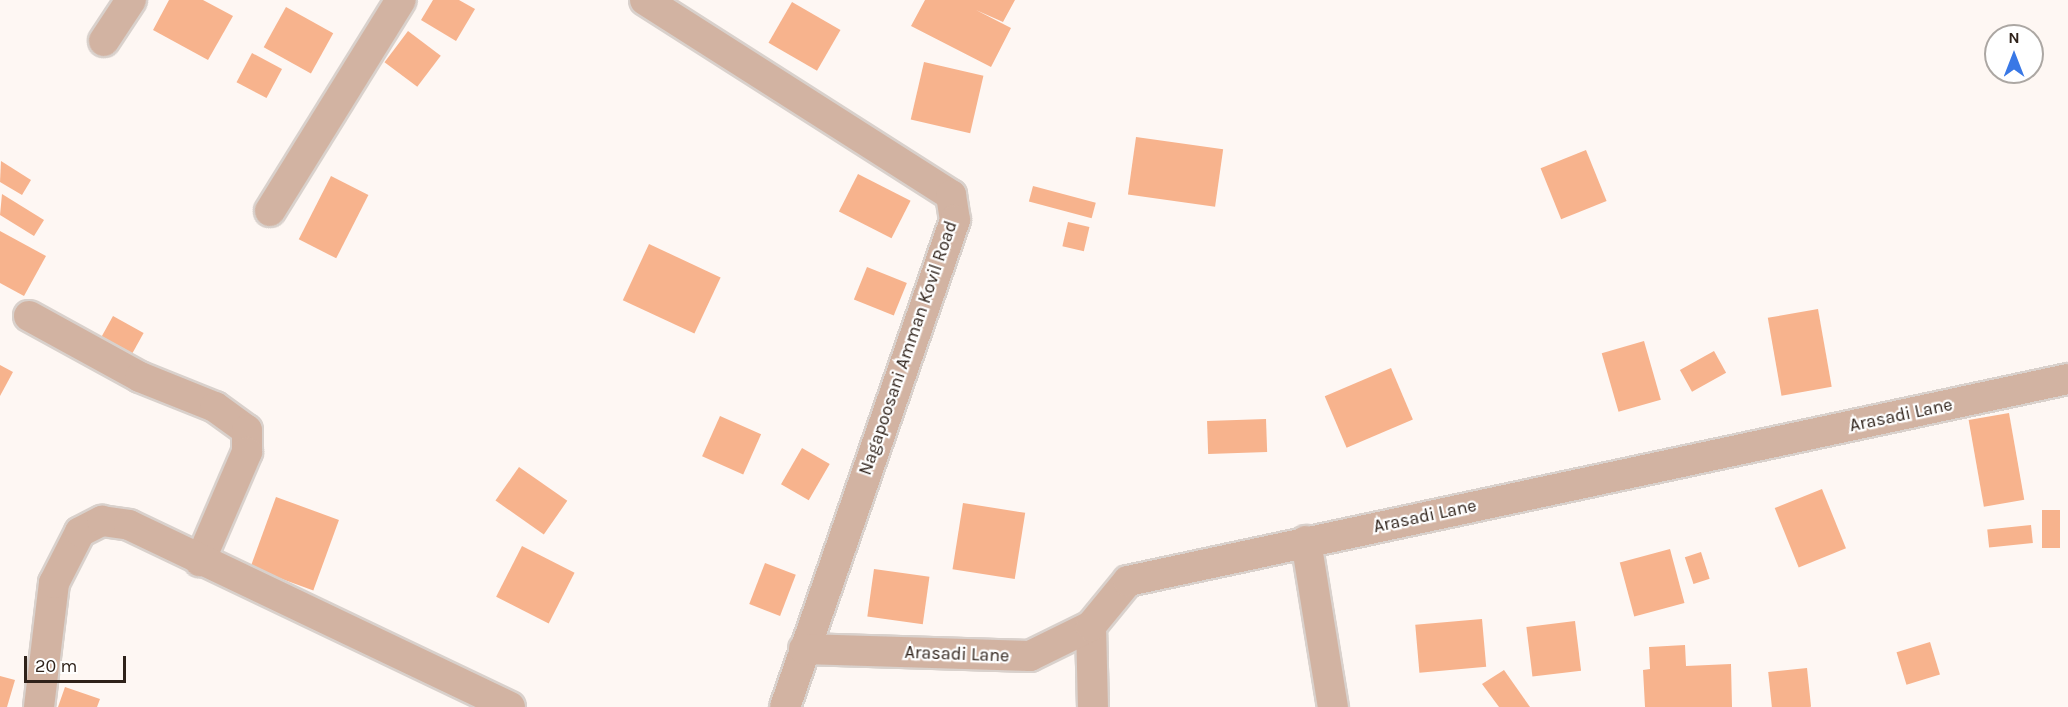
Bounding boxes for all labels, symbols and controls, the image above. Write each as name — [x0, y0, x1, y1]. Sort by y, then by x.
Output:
north arrow — [1984, 24, 2044, 84]
text: N — [2008, 28, 2020, 47]
street label: Nagapoosani Amman Kovil Road — [854, 218, 962, 478]
street label: Arasadi Lane — [1847, 394, 1955, 436]
street label: Arasadi Lane — [1371, 495, 1479, 537]
street label: Arasadi Lane — [904, 641, 1010, 667]
scale bar — [27, 644, 129, 682]
text: 20 m — [35, 655, 77, 677]

